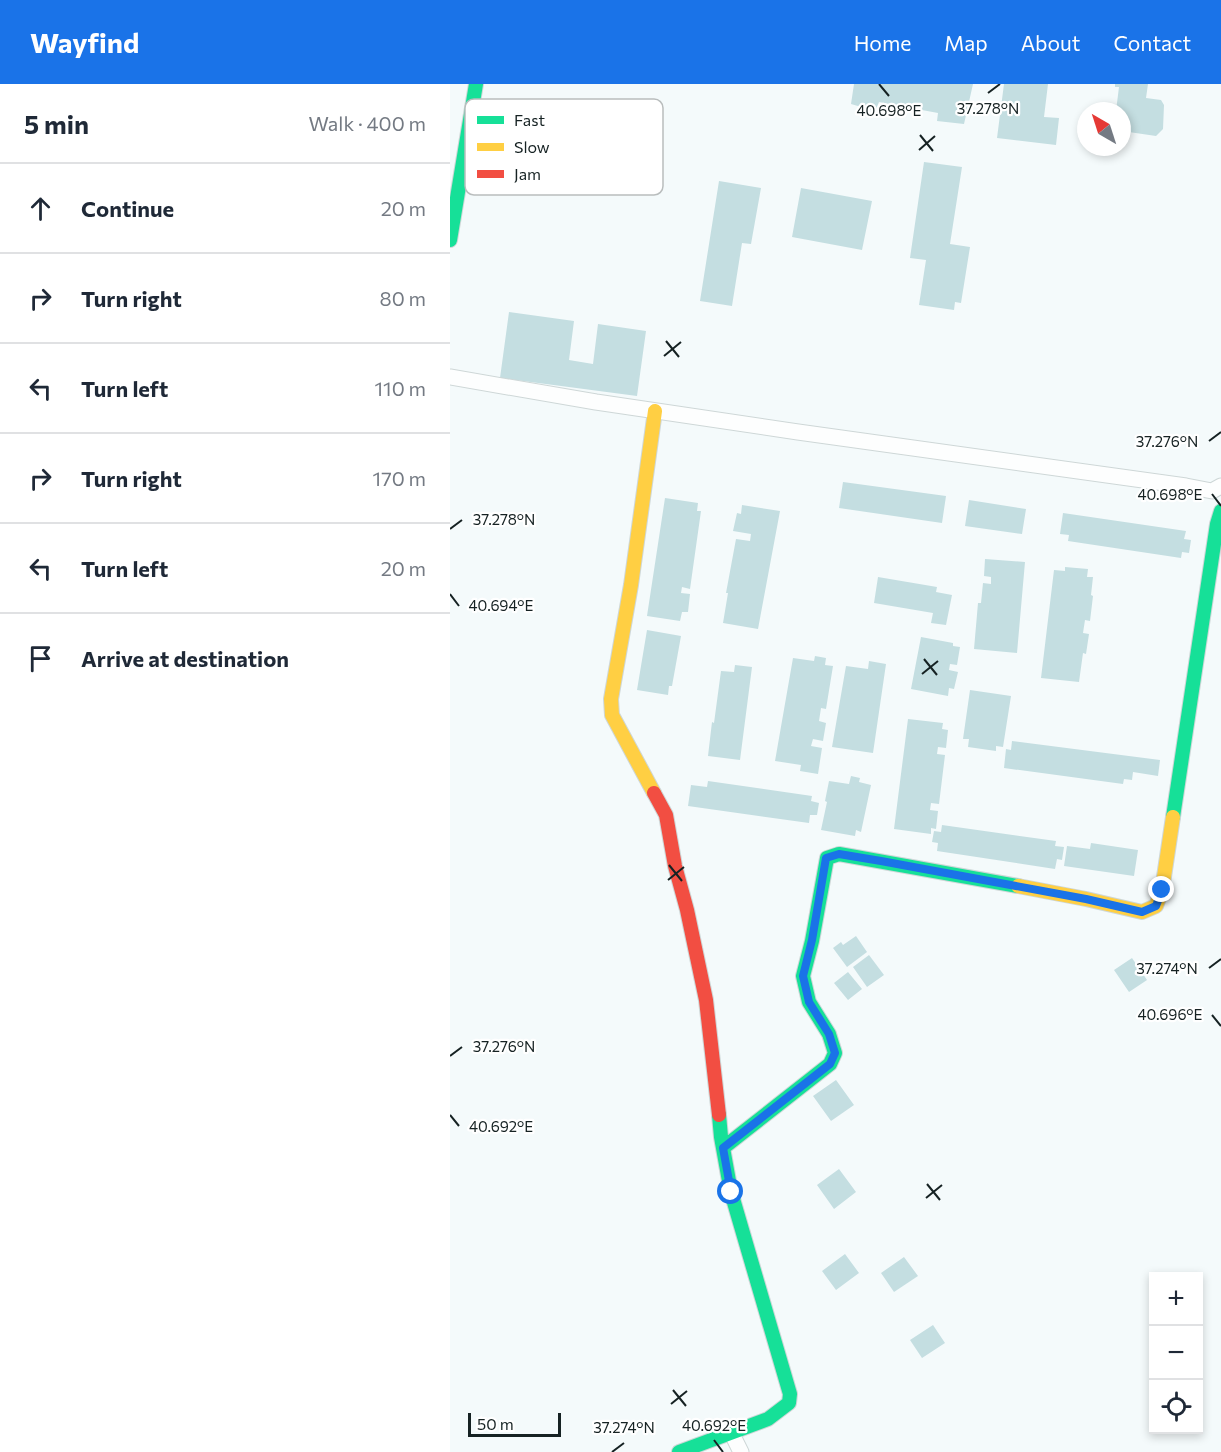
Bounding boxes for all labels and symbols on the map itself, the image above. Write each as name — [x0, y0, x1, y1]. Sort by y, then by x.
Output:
legend — [465, 99, 663, 195]
text: 37.278°N — [957, 99, 1019, 117]
text: 40.698°E — [857, 101, 922, 119]
north arrow — [1077, 102, 1131, 156]
text: Fast — [514, 110, 545, 129]
text: Slow — [514, 137, 550, 156]
text: Jam — [514, 164, 541, 183]
text: 37.276°N — [1136, 432, 1198, 450]
text: 40.698°E — [1138, 485, 1203, 503]
text: 37.278°N — [473, 510, 535, 528]
text: 40.694°E — [469, 596, 533, 614]
route end — [1148, 876, 1174, 902]
text: 37.274°N — [1136, 959, 1198, 977]
text: 40.696°E — [1138, 1005, 1203, 1023]
text: 37.276°N — [473, 1037, 535, 1055]
text: 40.692°E — [469, 1117, 533, 1135]
route start — [717, 1178, 743, 1204]
scale bar — [468, 1410, 561, 1438]
text: 40.692°E — [682, 1416, 746, 1434]
text: 37.274°N — [593, 1418, 655, 1436]

